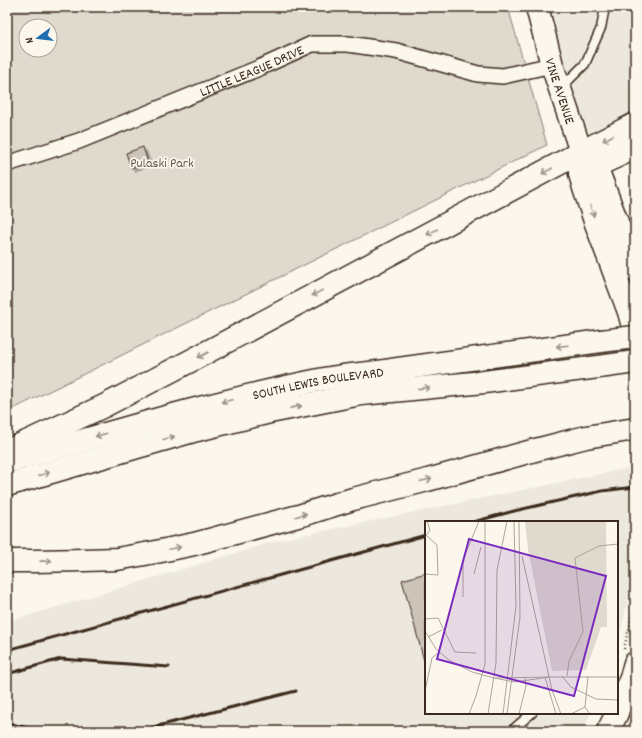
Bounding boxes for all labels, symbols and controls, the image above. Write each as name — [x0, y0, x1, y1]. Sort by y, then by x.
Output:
north arrow — [18, 18, 58, 58]
text: N — [22, 35, 39, 45]
street label: LITTLE LEAGUE DRIVE — [197, 41, 308, 103]
street label: VINE AVENUE — [539, 56, 579, 128]
one-way arrow — [602, 135, 614, 142]
park label: Pulaski Park — [130, 154, 194, 174]
one-way arrow — [541, 167, 553, 175]
one-way arrow — [588, 205, 596, 217]
one-way arrow — [426, 229, 438, 236]
one-way arrow — [312, 290, 324, 298]
one-way arrow — [556, 342, 569, 350]
one-way arrow — [197, 352, 209, 359]
street label: SOUTH LEWIS BOULEVARD — [251, 363, 385, 406]
one-way arrow — [417, 384, 430, 392]
one-way arrow — [220, 398, 233, 405]
one-way arrow — [289, 403, 302, 411]
one-way arrow — [95, 432, 108, 439]
one-way arrow — [163, 434, 176, 441]
one-way arrow — [38, 470, 51, 477]
one-way arrow — [419, 476, 432, 483]
one-way arrow — [294, 511, 307, 518]
inset map — [425, 521, 618, 714]
one-way arrow — [168, 544, 181, 552]
one-way arrow — [39, 557, 52, 565]

